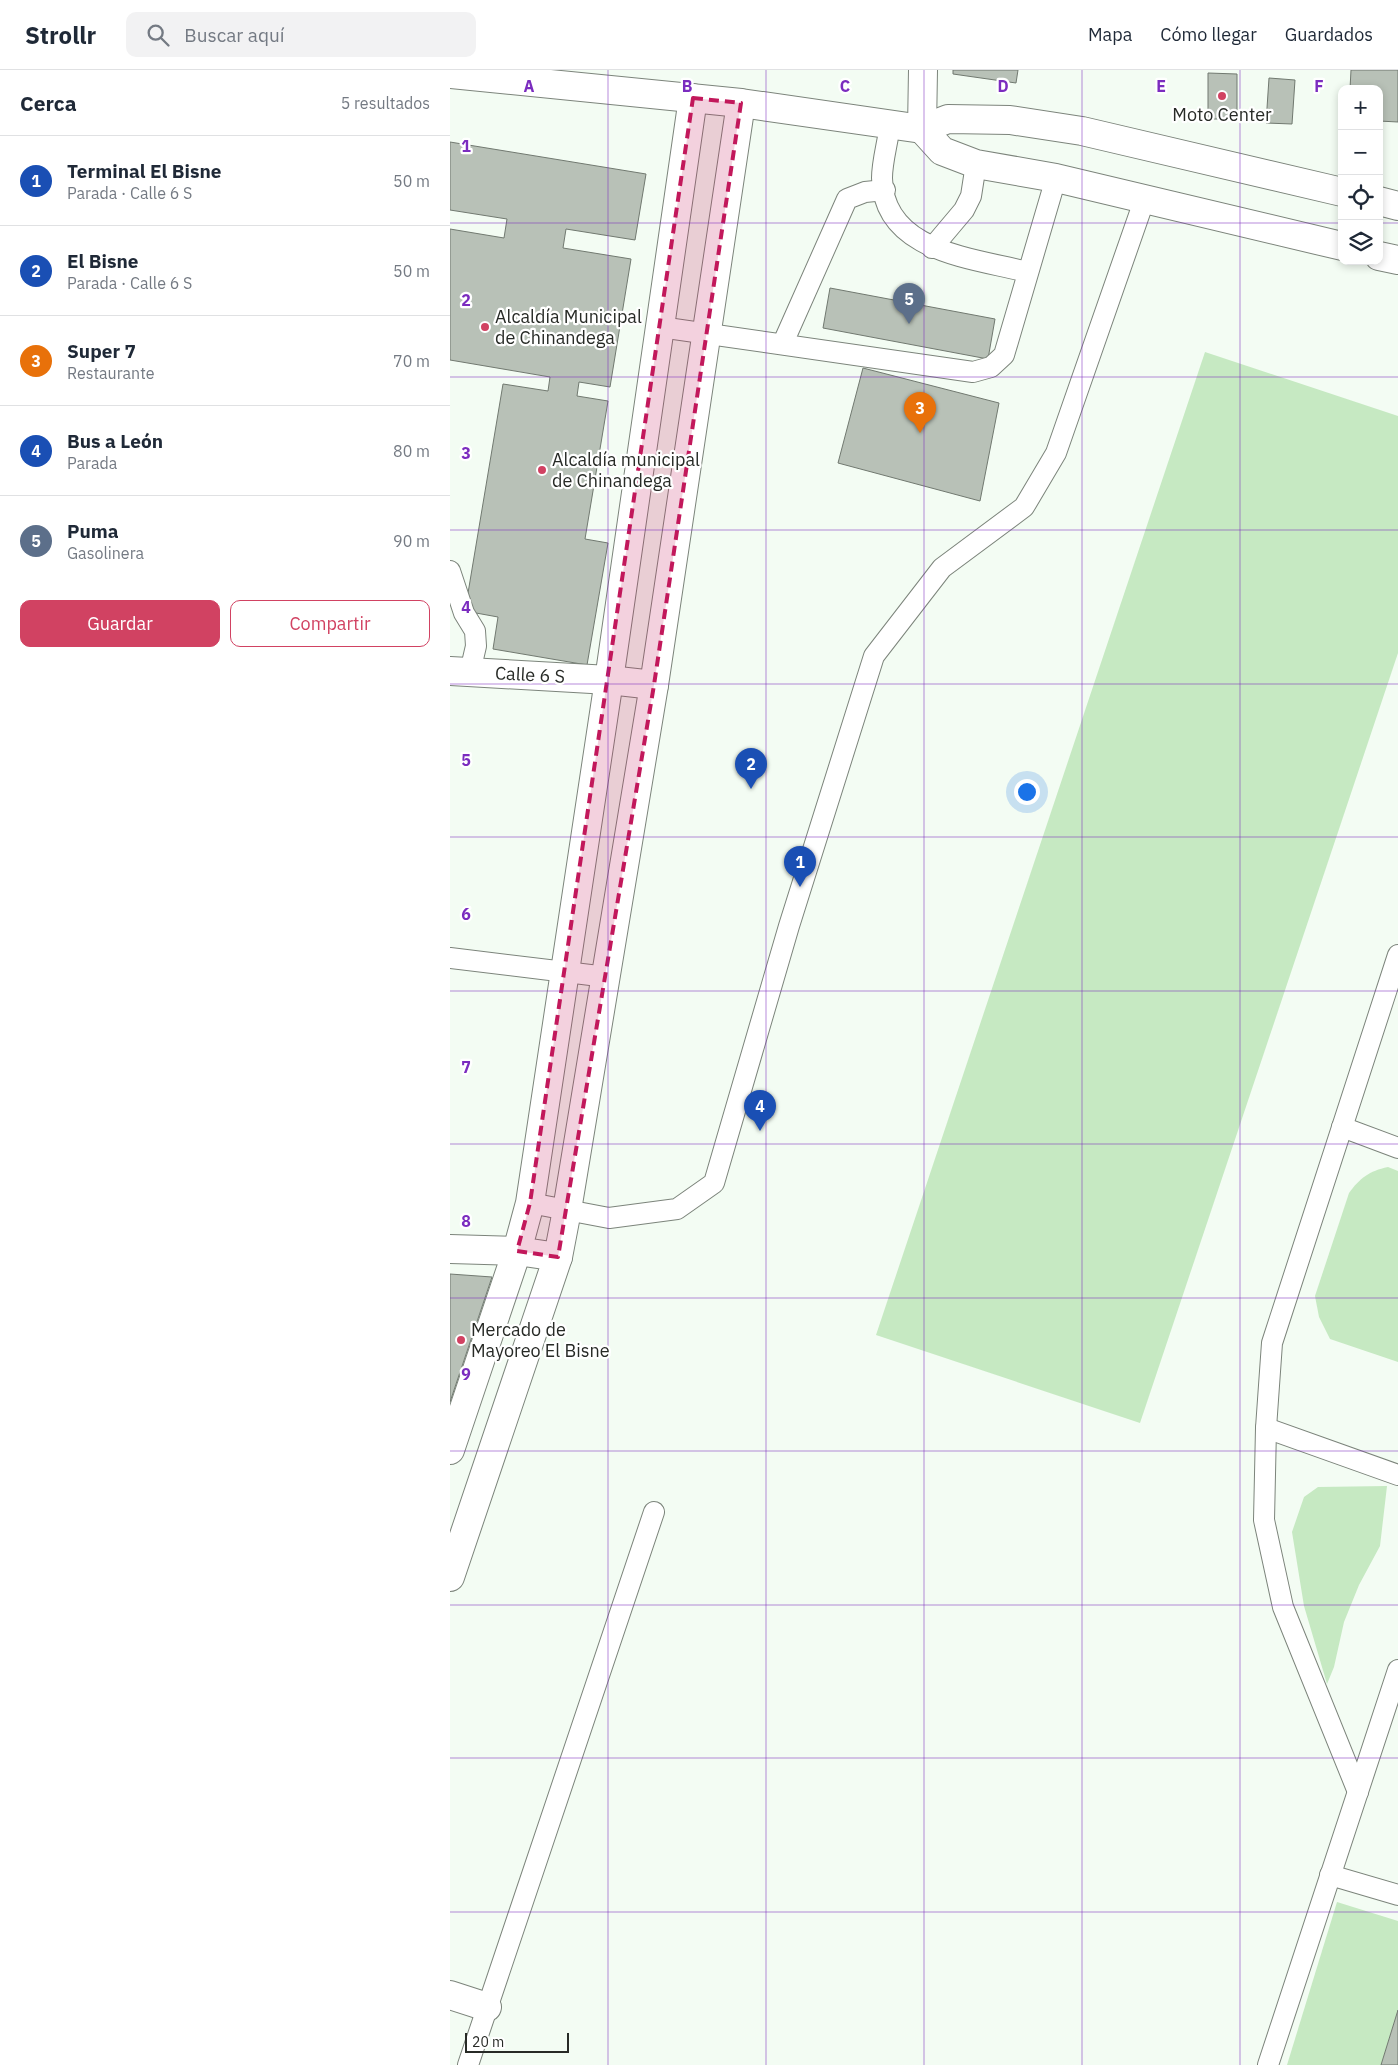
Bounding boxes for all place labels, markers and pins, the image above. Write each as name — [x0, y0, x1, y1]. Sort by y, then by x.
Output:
marker: Moto Center — [1216, 90, 1228, 102]
place label: Moto Center — [1172, 103, 1272, 126]
pin: 5 — [893, 283, 925, 324]
place label: Alcaldía Municipal de Chinandega — [495, 305, 642, 349]
marker: Alcaldía Municipal de Chinandega — [479, 321, 491, 333]
pin: 3 — [904, 392, 936, 433]
place label: Alcaldía municipal de Chinandega — [552, 448, 700, 492]
marker: Alcaldía municipal de Chinandega — [536, 464, 548, 476]
pin: 2 — [735, 748, 767, 789]
pin: 1 — [784, 846, 816, 887]
pin: 4 — [744, 1090, 776, 1131]
place label: Mercado de Mayoreo El Bisne — [471, 1318, 610, 1362]
marker: Mercado de Mayoreo El Bisne — [455, 1334, 467, 1346]

